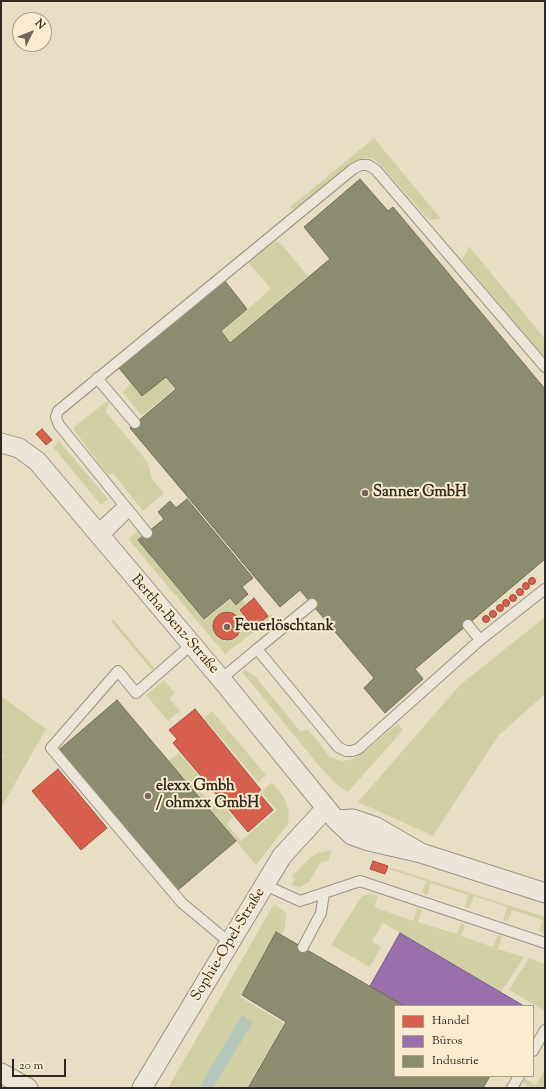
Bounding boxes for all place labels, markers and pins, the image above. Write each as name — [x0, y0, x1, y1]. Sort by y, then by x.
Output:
place label: Sanner GmbH — [373, 484, 467, 502]
marker: Sanner GmbH — [360, 488, 370, 498]
place label: Feuerlöschtank — [235, 618, 334, 636]
marker: Feuerlöschtank — [222, 622, 232, 632]
place label: elexx Gmbh / ohmxx GmbH — [156, 778, 259, 813]
marker: elexx Gmbh / ohmxx GmbH — [143, 791, 153, 801]

